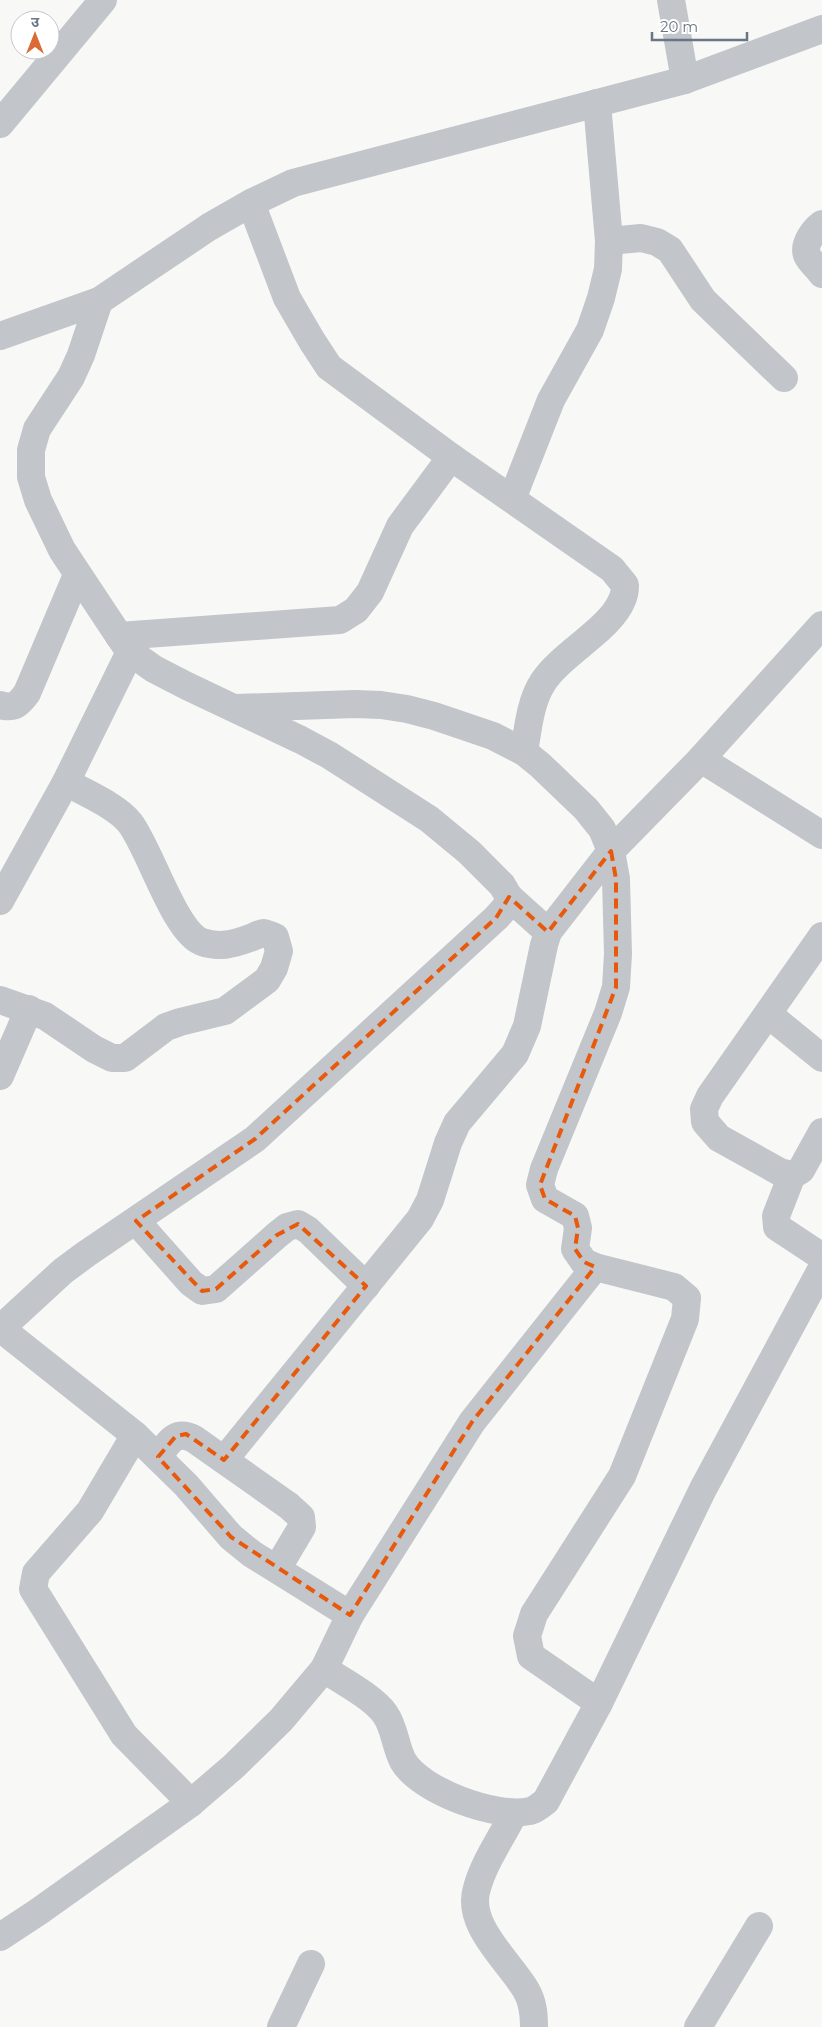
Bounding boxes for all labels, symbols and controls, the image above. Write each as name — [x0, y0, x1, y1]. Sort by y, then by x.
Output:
north arrow — [10, 10, 60, 60]
scale bar — [652, 10, 747, 42]
text: उ — [31, 13, 40, 31]
text: 20 m — [660, 17, 698, 36]

